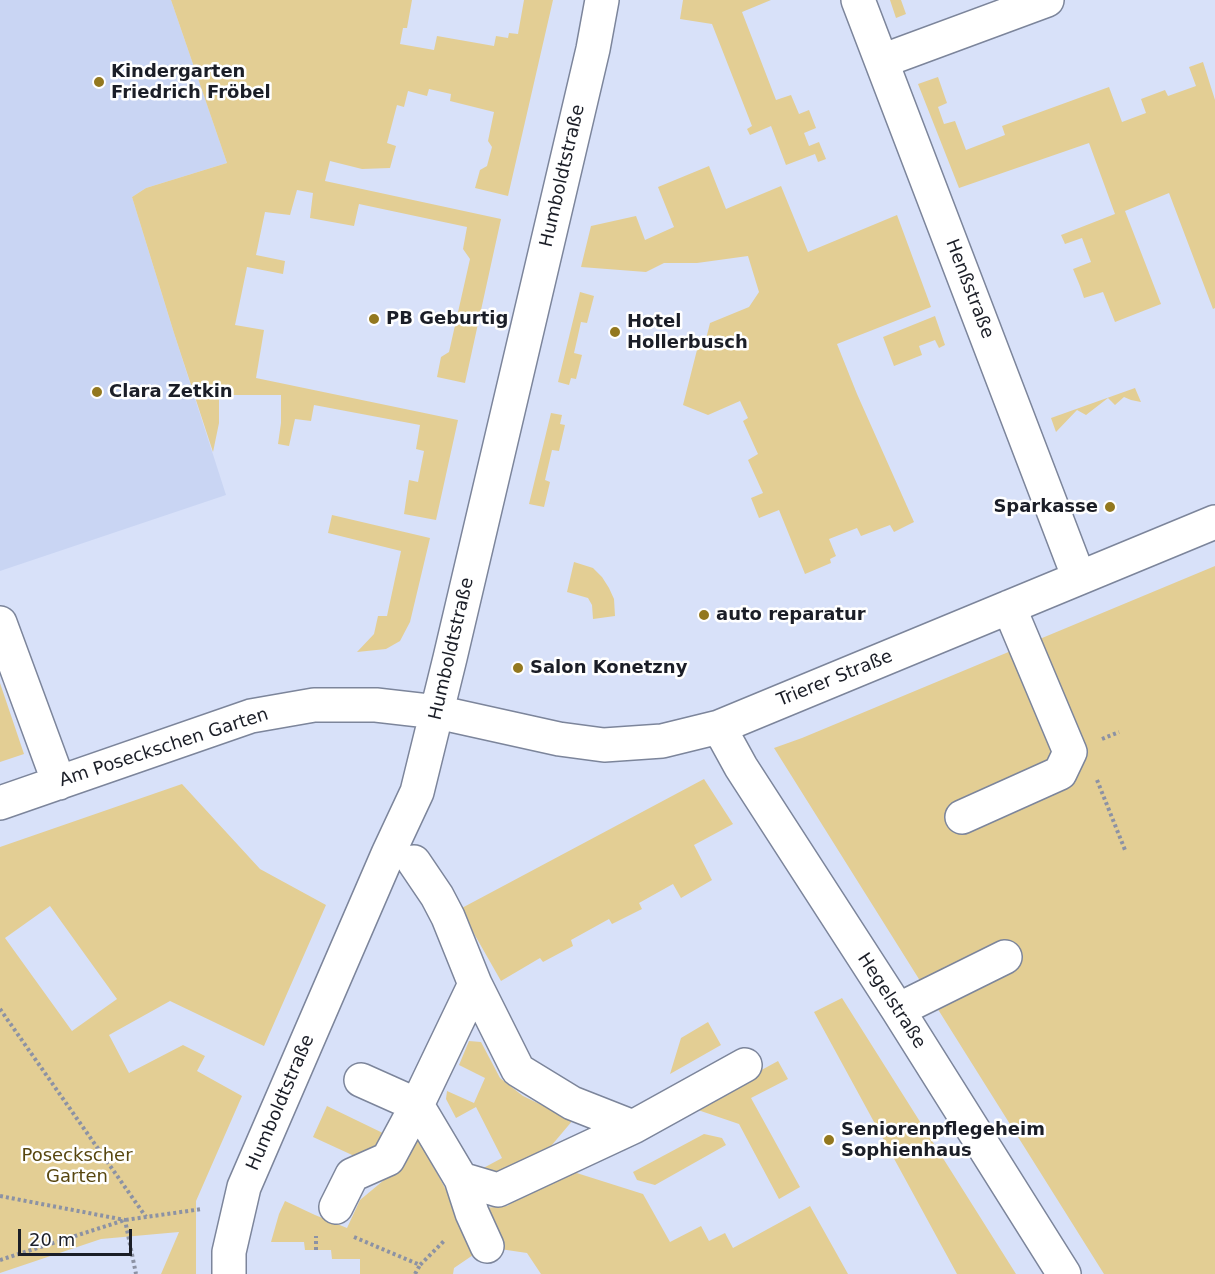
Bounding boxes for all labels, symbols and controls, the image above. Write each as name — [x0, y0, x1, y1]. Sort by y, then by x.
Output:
place label: Kindergarten Friedrich Fröbel — [111, 61, 271, 104]
marker: Kindergarten Friedrich Fröbel — [92, 75, 106, 89]
street label: Humboldtstraße — [536, 103, 590, 249]
street label: Henßstraße — [940, 236, 998, 342]
place label: PB Geburtig — [386, 308, 508, 330]
place label: Hotel Hollerbusch — [627, 311, 748, 354]
marker: PB Geburtig — [367, 312, 381, 326]
marker: Hotel Hollerbusch — [608, 325, 622, 339]
place label: Clara Zetkin — [109, 381, 233, 403]
marker: Clara Zetkin — [90, 385, 104, 399]
place label: Sparkasse — [993, 496, 1098, 518]
marker: Sparkasse — [1103, 500, 1117, 514]
street label: Humboldtstraße — [425, 576, 479, 722]
place label: auto reparatur — [716, 604, 866, 626]
marker: auto reparatur — [697, 608, 711, 622]
street label: Trierer Straße — [774, 646, 896, 712]
place label: Salon Konetzny — [530, 657, 687, 679]
marker: Salon Konetzny — [511, 661, 525, 675]
street label: Am Poseckschen Garten — [57, 704, 271, 792]
street label: Hegelstraße — [852, 949, 930, 1053]
street label: Humboldtstraße — [243, 1032, 319, 1174]
place label: Seniorenpflegeheim Sophienhaus — [841, 1119, 1045, 1162]
marker: Seniorenpflegeheim Sophienhaus — [822, 1133, 836, 1147]
park label: Poseckscher Garten — [21, 1145, 133, 1188]
scale bar — [21, 1217, 135, 1255]
text: 20 m — [29, 1229, 75, 1250]

